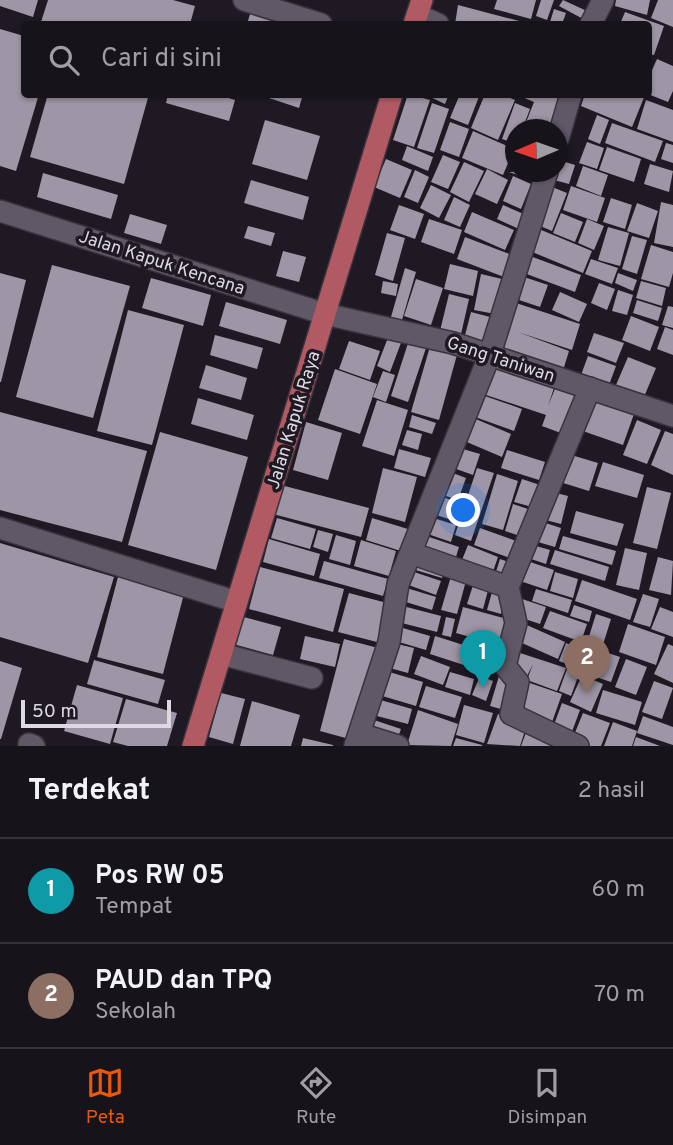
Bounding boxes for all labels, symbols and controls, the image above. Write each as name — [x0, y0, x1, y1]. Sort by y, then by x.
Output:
search box — [21, 21, 652, 98]
icon: search — [45, 41, 83, 79]
text: Cari di sini — [101, 43, 222, 76]
north arrow — [505, 119, 568, 182]
street label: Jalan Kapuk Kencana — [76, 226, 248, 301]
street label: Gang Taniwan — [444, 332, 558, 389]
street label: Jalan Kapuk Raya — [262, 349, 326, 492]
your location — [446, 493, 480, 527]
pin: 1 — [460, 630, 506, 688]
pin: 2 — [564, 635, 610, 693]
scale bar — [21, 697, 172, 729]
text: 50 m — [32, 700, 77, 724]
text: Terdekat — [28, 773, 150, 810]
text: 2 hasil — [578, 777, 645, 806]
text: Pos RW 05 — [95, 860, 225, 893]
text: 1 — [46, 876, 56, 905]
text: 60 m — [592, 876, 645, 905]
text: Tempat — [95, 893, 173, 922]
text: PAUD dan TPQ — [95, 965, 272, 998]
text: 2 — [44, 981, 58, 1010]
text: 70 m — [594, 981, 645, 1010]
text: Sekolah — [95, 998, 176, 1027]
tab: Peta — [86, 1064, 125, 1130]
tab: Rute — [296, 1064, 336, 1130]
tab: Disimpan — [508, 1064, 587, 1130]

